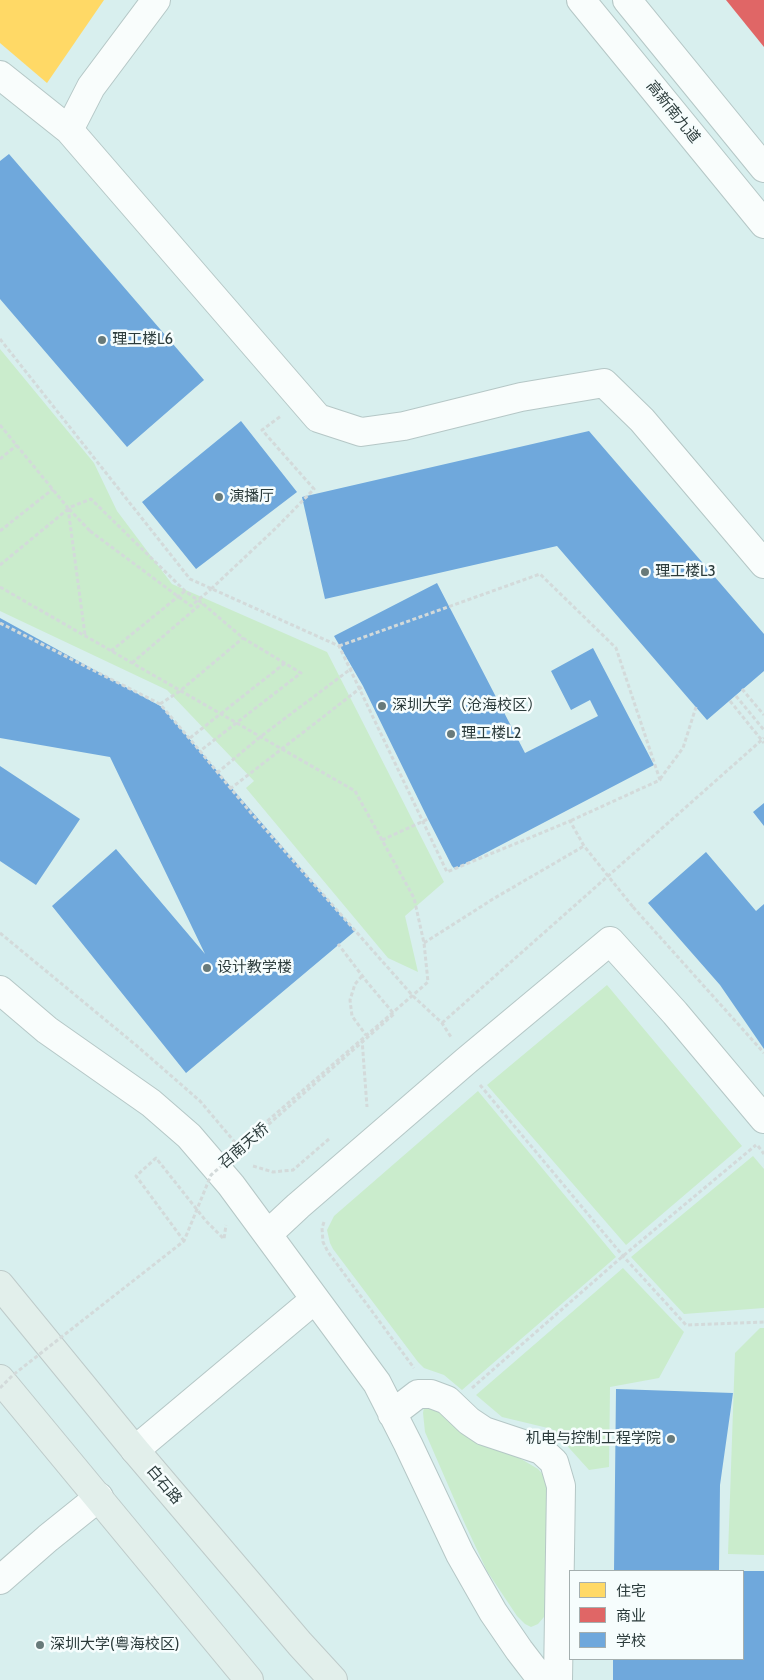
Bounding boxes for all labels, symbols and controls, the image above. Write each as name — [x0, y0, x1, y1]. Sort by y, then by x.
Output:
street label: 高新南九道 — [642, 77, 704, 147]
place label: 理工楼L6 — [112, 331, 173, 349]
marker: 理工楼L6 — [96, 334, 108, 346]
place label: 演播厅 — [229, 488, 274, 506]
marker: 演播厅 — [213, 491, 225, 503]
place label: 理工楼L3 — [655, 563, 716, 581]
marker: 理工楼L3 — [639, 566, 651, 578]
place label: 深圳大学（沧海校区） — [392, 697, 542, 715]
marker: 深圳大学（沧海校区） — [376, 700, 388, 712]
place label: 理工楼L2 — [461, 725, 521, 743]
marker: 理工楼L2 — [445, 728, 457, 740]
place label: 设计教学楼 — [217, 959, 292, 977]
marker: 设计教学楼 — [201, 962, 213, 974]
street label: 召南天桥 — [215, 1120, 273, 1172]
place label: 机电与控制工程学院 — [526, 1430, 661, 1448]
marker: 机电与控制工程学院 — [665, 1433, 677, 1445]
street label: 白石路 — [143, 1462, 185, 1508]
legend — [569, 1570, 744, 1660]
text: 住宅 — [616, 1582, 646, 1600]
text: 商业 — [616, 1607, 646, 1625]
text: 学校 — [616, 1632, 646, 1650]
place label: 深圳大学(粤海校区) — [50, 1636, 179, 1654]
marker: 深圳大学(粤海校区) — [34, 1639, 46, 1651]

